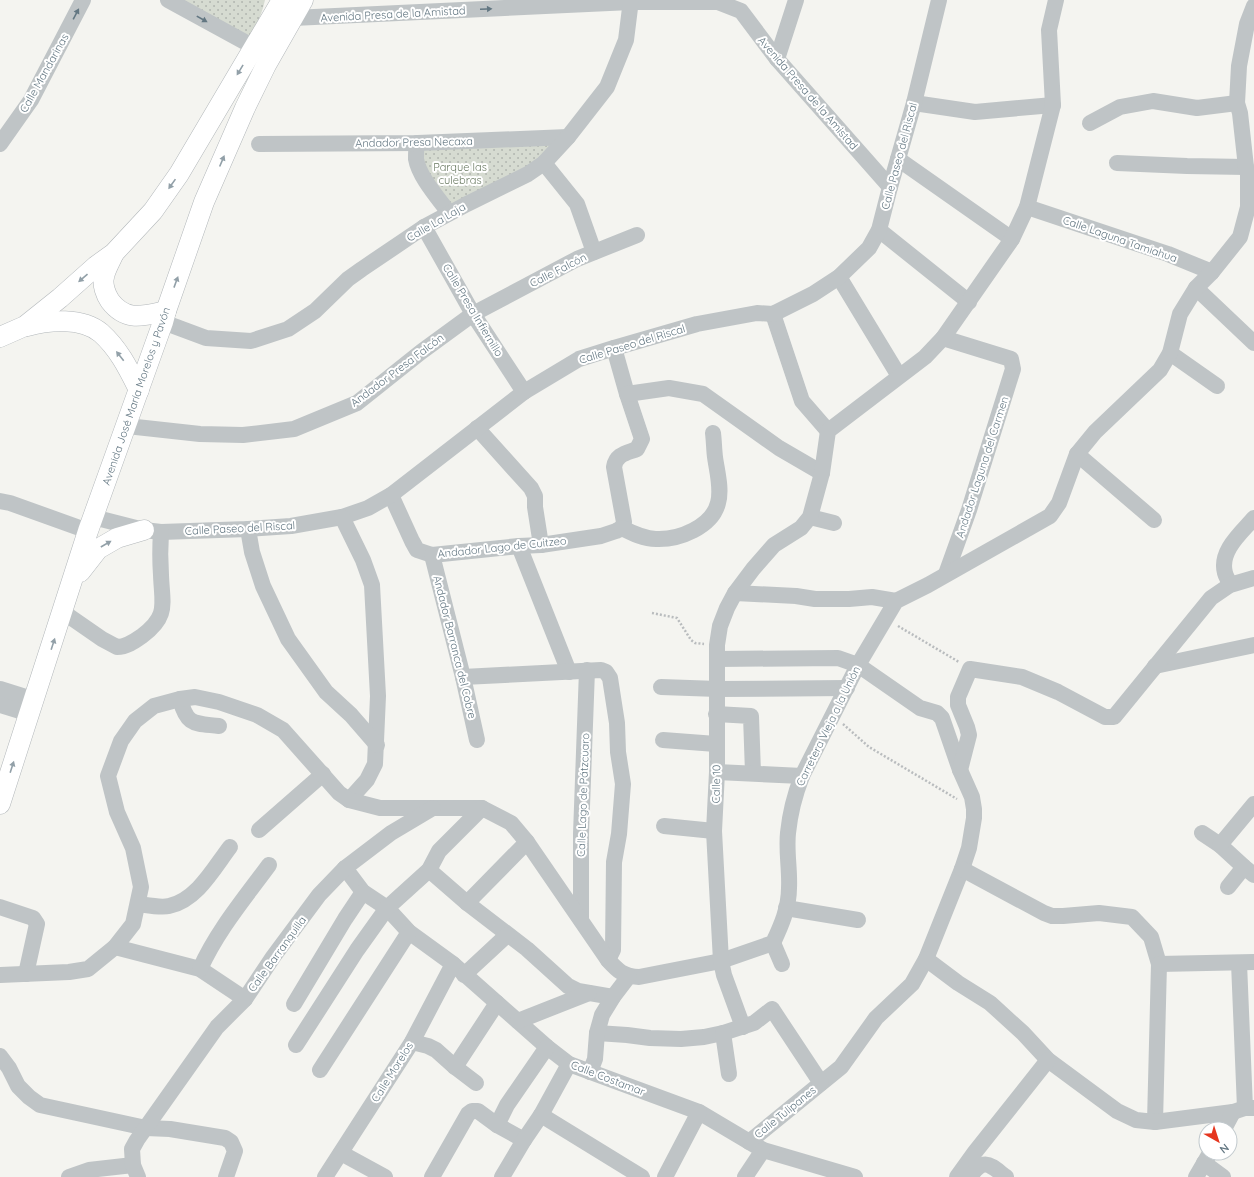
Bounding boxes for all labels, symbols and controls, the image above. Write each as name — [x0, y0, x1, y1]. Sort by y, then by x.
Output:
street label: Avenida Presa de la Amistad — [320, 3, 466, 25]
one-way arrow — [480, 6, 492, 13]
one-way arrow — [73, 8, 79, 20]
one-way arrow — [196, 15, 208, 22]
street label: Calle Mandarinas — [16, 31, 72, 115]
street label: Avenida Presa de la Amistad — [755, 34, 861, 152]
one-way arrow — [237, 64, 244, 76]
street label: Calle Paseo del Riscal — [878, 101, 920, 211]
street label: Andador Presa Necaxa — [355, 134, 473, 150]
one-way arrow — [219, 155, 225, 166]
park label: Parque las culebras — [433, 160, 487, 187]
one-way arrow — [168, 179, 176, 189]
street label: Calle La Laja — [404, 200, 468, 244]
street label: Calle Laguna Tamiahua — [1061, 213, 1179, 265]
street label: Calle Falcón — [527, 250, 589, 290]
street label: Calle Presa Infiernillo — [440, 261, 506, 359]
one-way arrow — [78, 273, 88, 283]
one-way arrow — [174, 276, 180, 288]
street label: Avenida José María Morelos y Pavón — [99, 305, 173, 487]
street label: Calle Paseo del Riscal — [577, 321, 687, 367]
street label: Andador Presa Falcón — [348, 330, 446, 410]
one-way arrow — [116, 350, 124, 361]
street label: Andador Laguna del Carmen — [952, 394, 1012, 540]
street label: Calle Paseo del Riscal — [185, 518, 295, 538]
street label: Andador Lago de Cuitzeo — [437, 533, 568, 561]
one-way arrow — [100, 541, 112, 548]
street label: Andador Barranca del Cobre — [430, 574, 480, 720]
one-way arrow — [50, 637, 56, 649]
street label: Carretera Vieja a la Unión — [793, 664, 863, 788]
street label: Calle Lago de Pátzcuaro — [574, 732, 592, 857]
one-way arrow — [10, 761, 16, 773]
street label: Calle 10 — [709, 765, 723, 803]
street label: Calle Barranquilla — [245, 913, 309, 995]
street label: Calle Morelos — [368, 1039, 416, 1105]
street label: Calle Costamar — [569, 1057, 648, 1099]
street label: Calle Tulipanes — [751, 1083, 819, 1141]
north arrow — [1198, 1121, 1238, 1161]
text: N — [1217, 1141, 1232, 1157]

